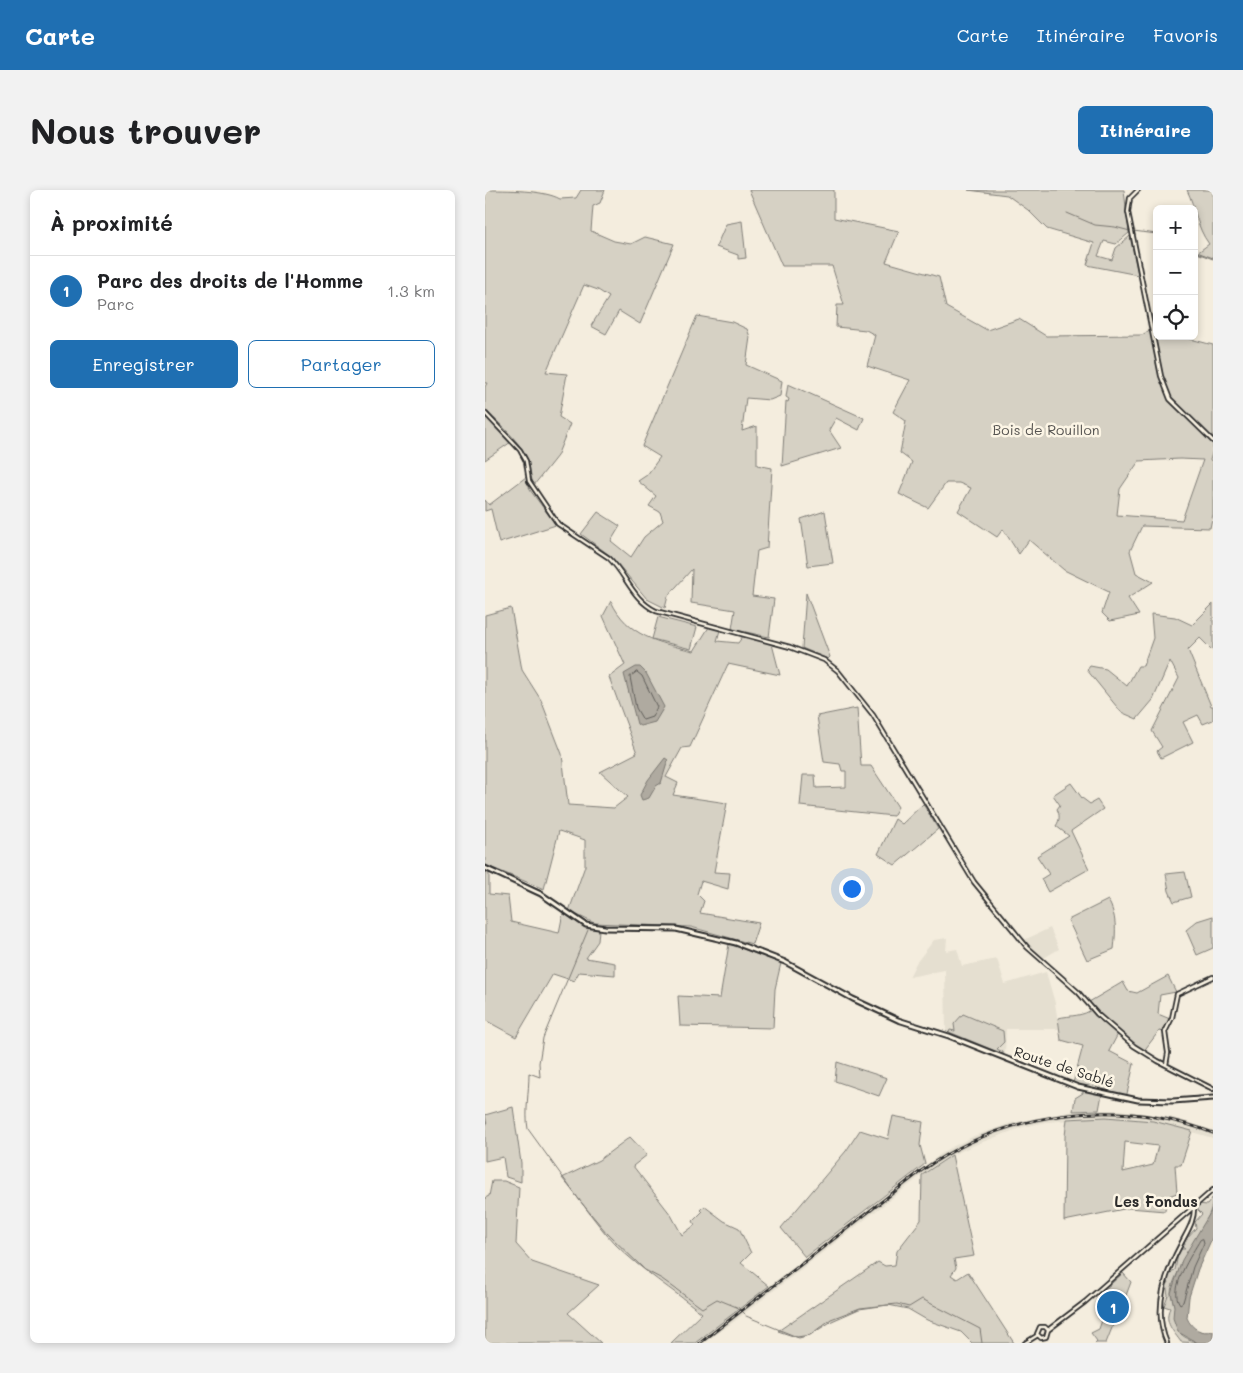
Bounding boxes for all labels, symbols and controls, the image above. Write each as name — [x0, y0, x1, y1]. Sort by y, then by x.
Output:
text: Carte — [25, 20, 95, 51]
text: Carte — [957, 23, 1009, 47]
text: Itinéraire — [1037, 23, 1125, 47]
text: Favoris — [1153, 23, 1218, 47]
button: Itinéraire — [1078, 106, 1213, 154]
text: Nous trouver — [30, 107, 261, 153]
map controls — [1153, 205, 1198, 340]
button: + — [1153, 205, 1198, 250]
text: À proximité — [50, 209, 173, 236]
button: − — [1153, 250, 1198, 295]
text: Parc des droits de l'Homme — [97, 268, 363, 293]
text: 1 — [62, 280, 70, 301]
text: 1.3 km — [387, 280, 435, 301]
text: Parc — [97, 293, 134, 314]
button: locate — [1153, 295, 1198, 340]
button: Enregistrer — [50, 340, 238, 388]
button: Partager — [248, 340, 435, 388]
park label: Bois de Rouillon — [993, 420, 1099, 439]
your location — [839, 876, 865, 902]
street label: Route de Sablé — [1012, 1041, 1117, 1092]
district label: Les Fondus — [1114, 1191, 1198, 1211]
pin: 1 — [1097, 1288, 1129, 1326]

